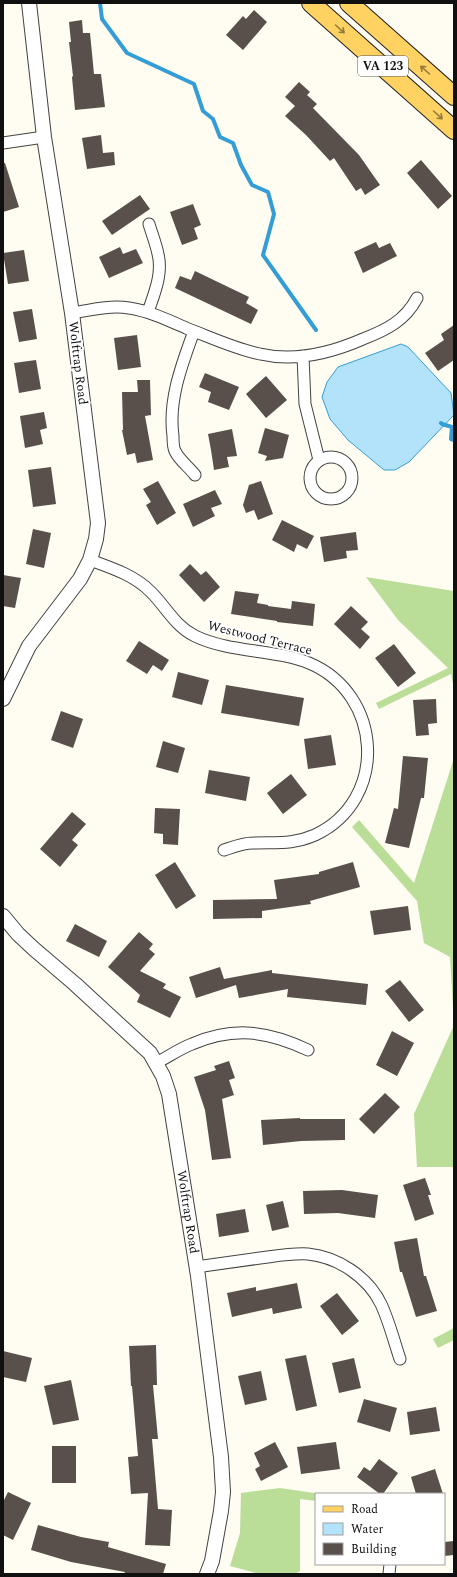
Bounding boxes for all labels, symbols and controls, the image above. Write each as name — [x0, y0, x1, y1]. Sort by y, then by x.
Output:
one-way arrow — [335, 24, 345, 34]
road number: VA 123 — [358, 56, 408, 76]
one-way arrow — [420, 66, 430, 75]
one-way arrow — [432, 110, 442, 119]
street label: Wolftrap Road — [63, 320, 93, 406]
street label: Westwood Terrace — [206, 615, 314, 661]
street label: Wolftrap Road — [171, 1169, 204, 1255]
legend — [315, 1493, 445, 1565]
text: Road — [351, 1500, 378, 1519]
text: Water — [351, 1520, 383, 1539]
text: Building — [351, 1540, 397, 1559]

